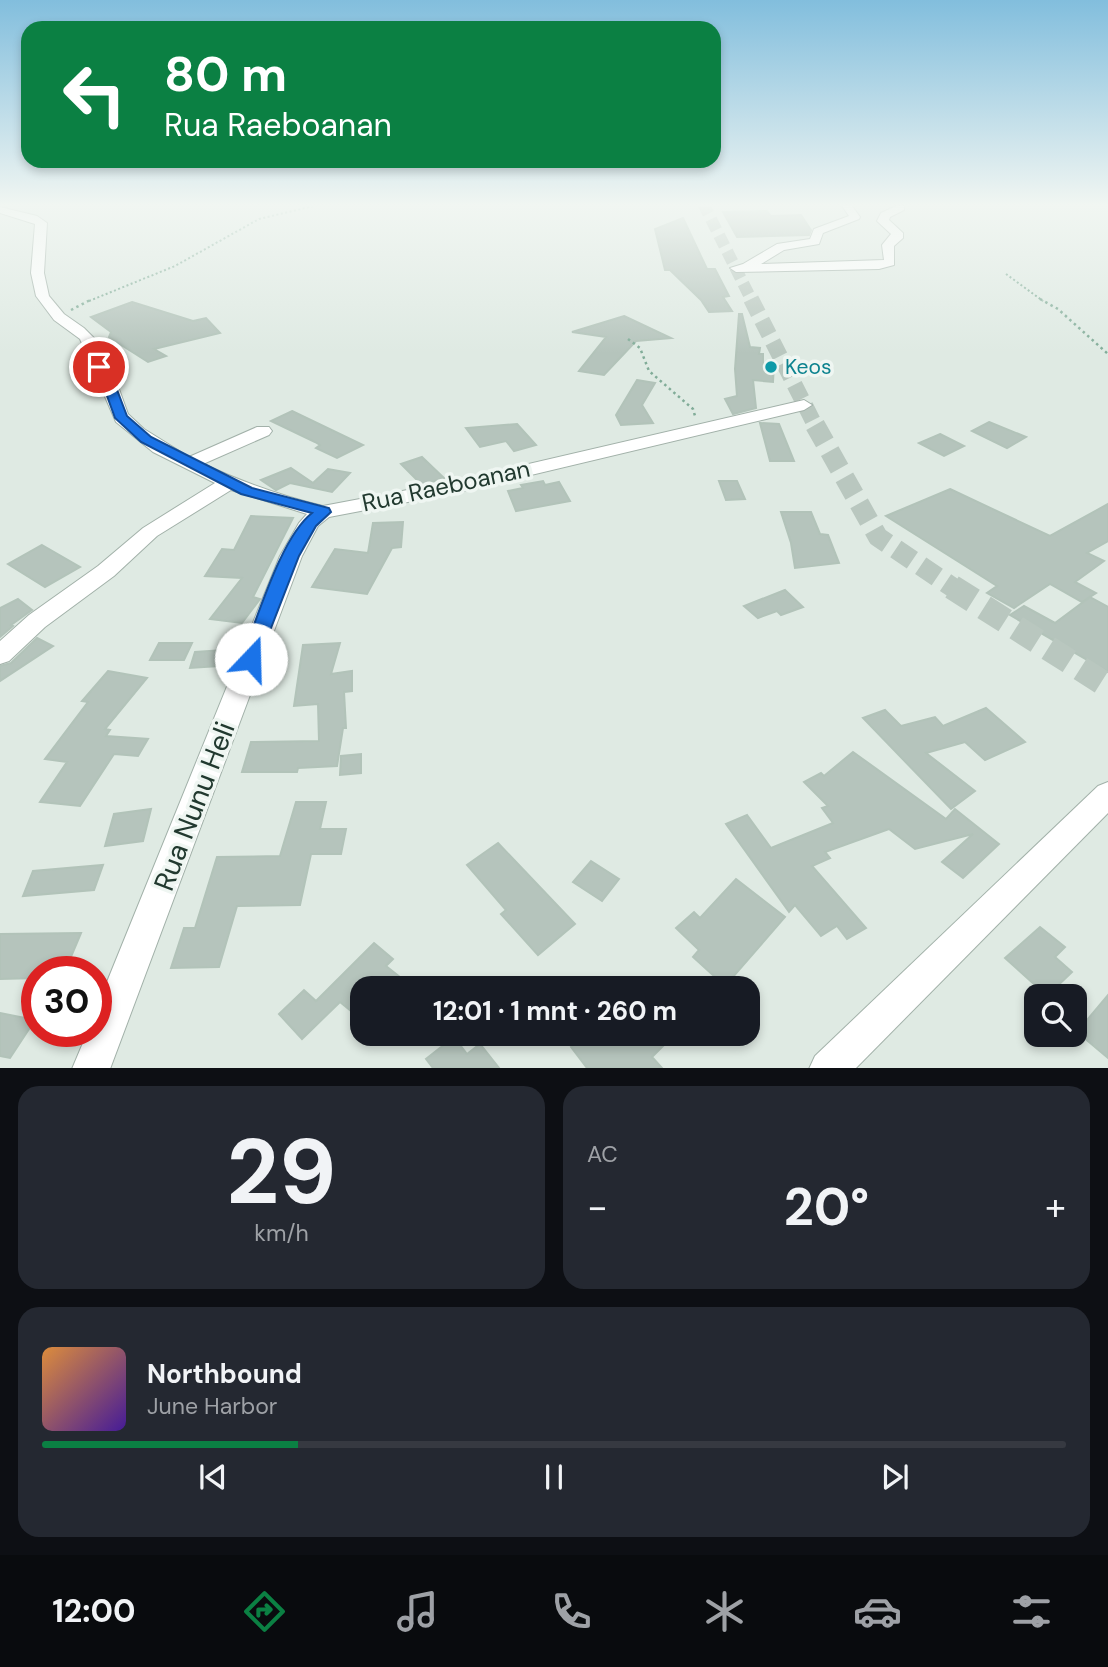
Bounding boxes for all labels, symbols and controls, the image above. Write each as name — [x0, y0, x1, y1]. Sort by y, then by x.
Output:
text: 80 m — [164, 42, 287, 106]
icon: left — [49, 49, 140, 140]
text: Rua Raeboanan — [164, 104, 392, 146]
pin — [69, 337, 129, 397]
icon: arrive — [80, 348, 118, 386]
place label: Keos — [785, 353, 832, 381]
marker: Keos — [763, 359, 779, 375]
street label: Rua Raeboanan — [359, 453, 533, 518]
position arrow — [214, 622, 288, 696]
street label: Rua Nunu Heli — [145, 716, 244, 896]
speed limit sign: 30 — [21, 956, 112, 1047]
map controls — [1024, 984, 1087, 1047]
button: search — [1024, 984, 1087, 1047]
text: 12:01 · 1 mnt · 260 m — [433, 994, 677, 1028]
text: 29 — [227, 1113, 336, 1231]
text: AC — [587, 1139, 618, 1169]
text: 20° — [784, 1173, 869, 1241]
text: − — [587, 1182, 608, 1232]
text: + — [1045, 1182, 1066, 1232]
text: km/h — [254, 1218, 309, 1248]
text: Northbound — [147, 1357, 302, 1391]
text: June Harbor — [147, 1391, 277, 1421]
icon: previous — [194, 1458, 232, 1496]
icon: pause — [535, 1458, 573, 1496]
icon: next — [876, 1458, 914, 1496]
icon: directions — [240, 1587, 289, 1636]
icon: music — [393, 1587, 442, 1636]
icon: phone — [547, 1587, 596, 1636]
icon: climate — [700, 1587, 749, 1636]
icon: car — [853, 1587, 902, 1636]
icon: filters — [1007, 1587, 1056, 1636]
text: 12:00 — [52, 1590, 135, 1632]

